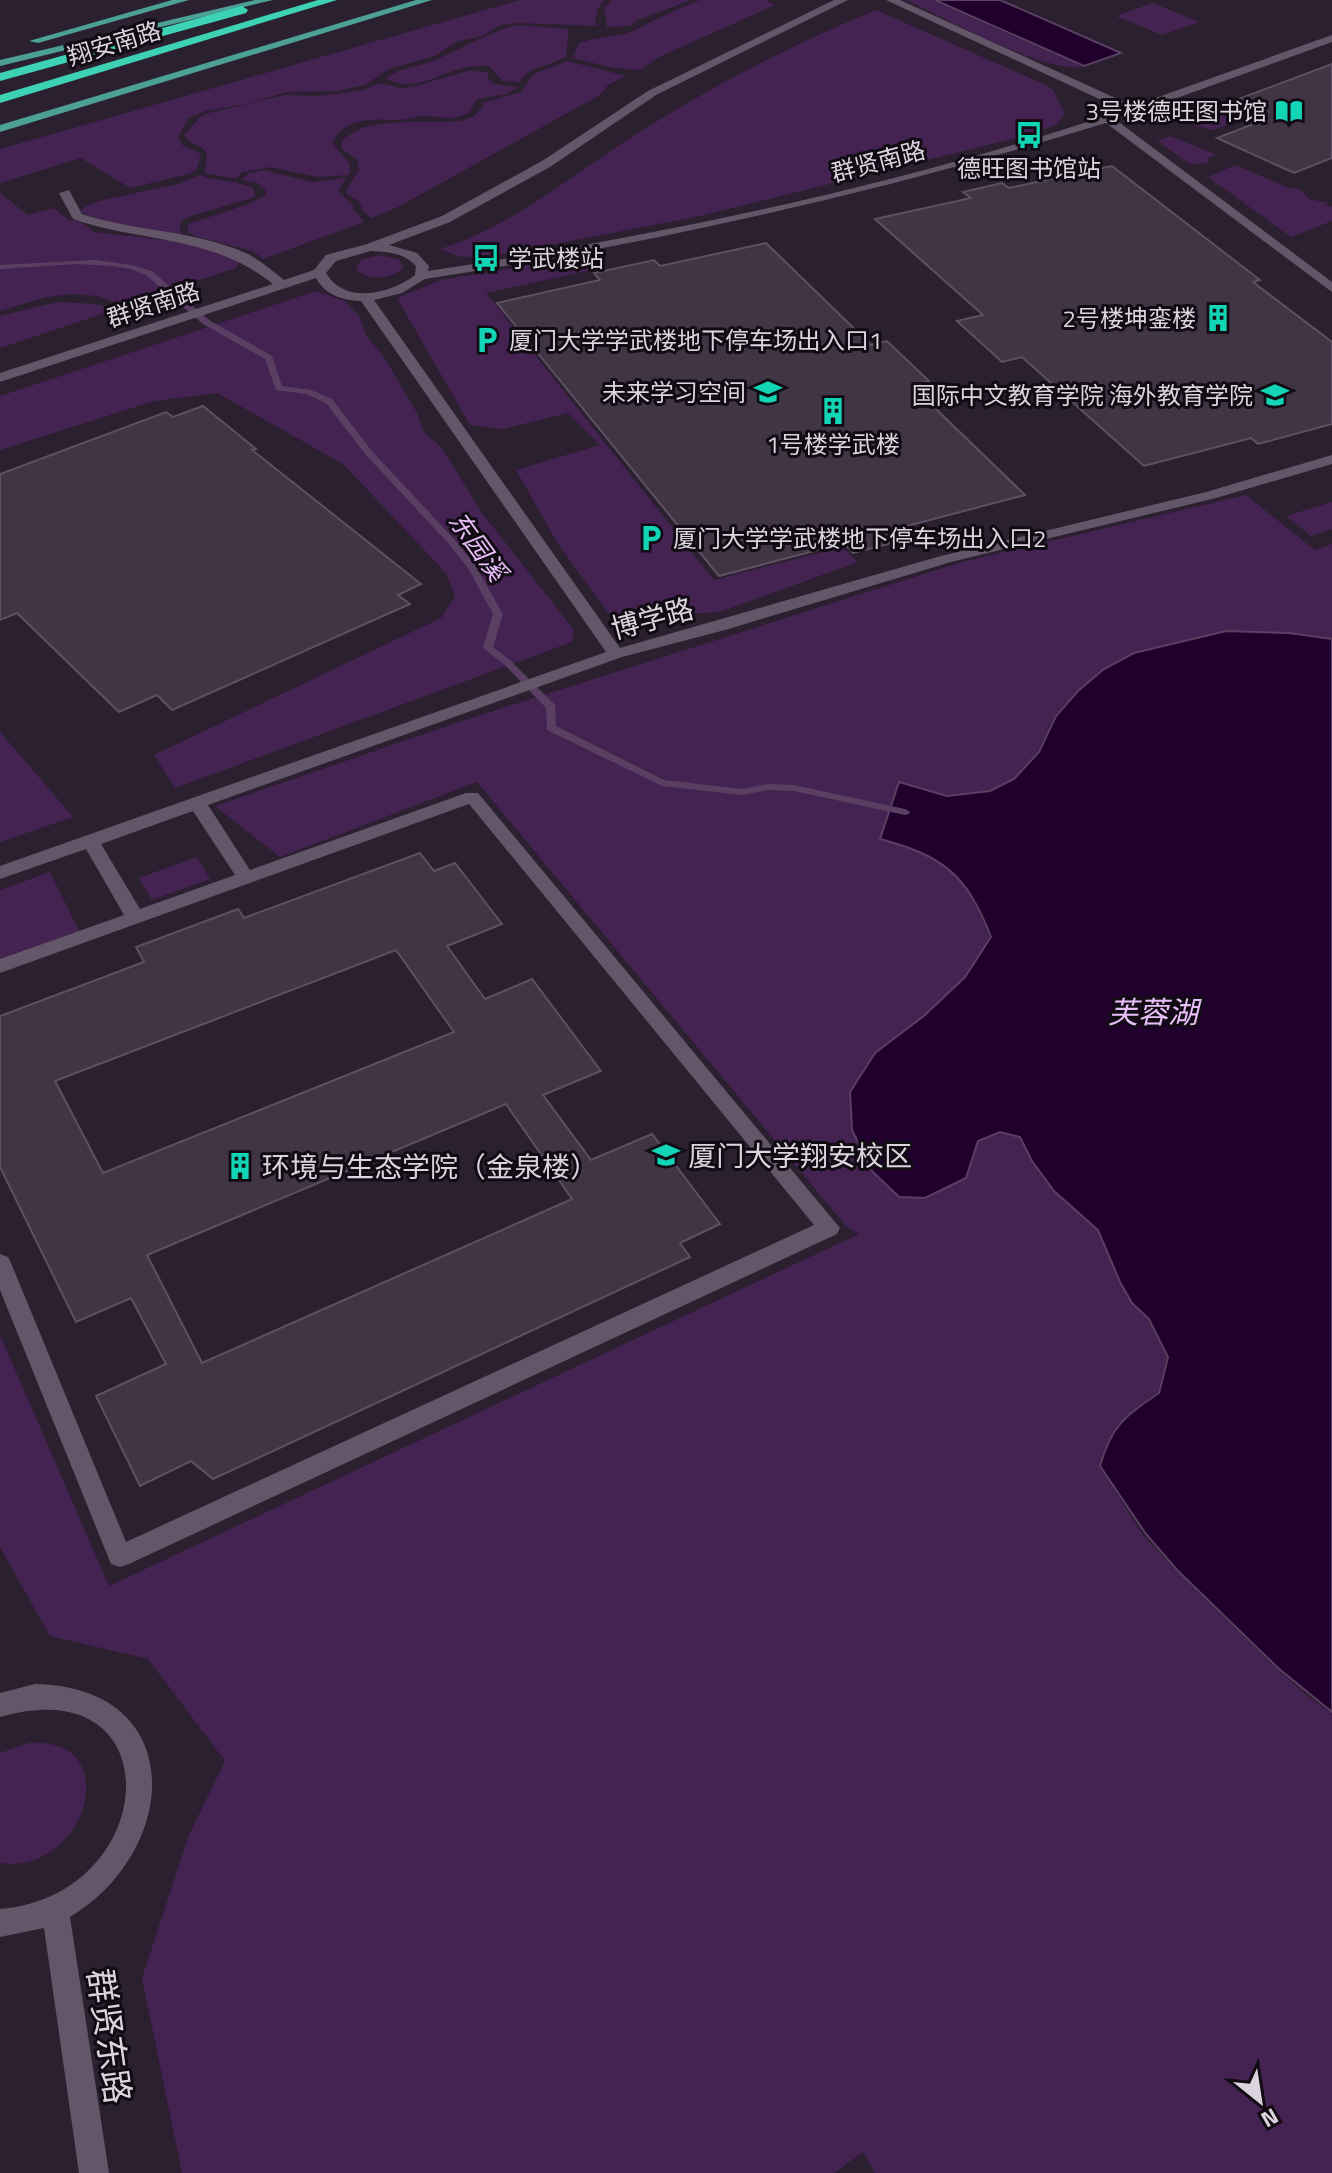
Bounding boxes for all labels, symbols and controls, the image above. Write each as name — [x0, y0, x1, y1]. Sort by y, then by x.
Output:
street label: 翔安南路 — [63, 12, 165, 74]
place label: 3号楼德旺图书馆 — [1086, 93, 1267, 129]
library icon: 3号楼德旺图书馆 — [1274, 96, 1304, 126]
bus stop icon: 德旺图书馆站 — [1014, 120, 1044, 150]
street label: 群贤南路 — [827, 131, 929, 191]
place label: 德旺图书馆站 — [957, 150, 1101, 186]
place label: 学武楼站 — [508, 240, 604, 276]
bus stop icon: 学武楼站 — [471, 243, 501, 273]
street label: 群贤南路 — [102, 272, 204, 336]
place label: 2号楼坤銮楼 — [1063, 300, 1196, 336]
building icon: 2号楼坤銮楼 — [1203, 303, 1233, 333]
place label: 厦门大学学武楼地下停车场出入口1 — [509, 322, 882, 358]
parking icon: 厦门大学学武楼地下停车场出入口1 — [472, 325, 502, 355]
place label: 未来学习空间 — [602, 374, 746, 410]
school or university icon: 未来学习空间 — [753, 377, 783, 407]
place label: 国际中文教育学院 海外教育学院 — [912, 377, 1253, 413]
school or university icon: 国际中文教育学院 海外教育学院 — [1260, 380, 1290, 410]
building icon: 1号楼学武楼 — [818, 396, 848, 426]
place label: 1号楼学武楼 — [766, 426, 900, 462]
water label: 东园溪 — [439, 503, 518, 591]
place label: 厦门大学学武楼地下停车场出入口2 — [673, 520, 1046, 556]
parking icon: 厦门大学学武楼地下停车场出入口2 — [636, 523, 666, 553]
street label: 博学路 — [606, 586, 698, 650]
water label: 芙蓉湖 — [1108, 989, 1202, 1035]
place label: 厦门大学翔安校区 — [688, 1134, 912, 1177]
school or university icon: 厦门大学翔安校区 — [651, 1140, 681, 1170]
place label: 环境与生态学院（金泉楼） — [262, 1145, 598, 1188]
building icon: 环境与生态学院（金泉楼） — [225, 1151, 255, 1181]
street label: 群贤东路 — [75, 1965, 145, 2107]
north arrow — [1220, 2061, 1300, 2141]
text: N — [1255, 2100, 1285, 2137]

